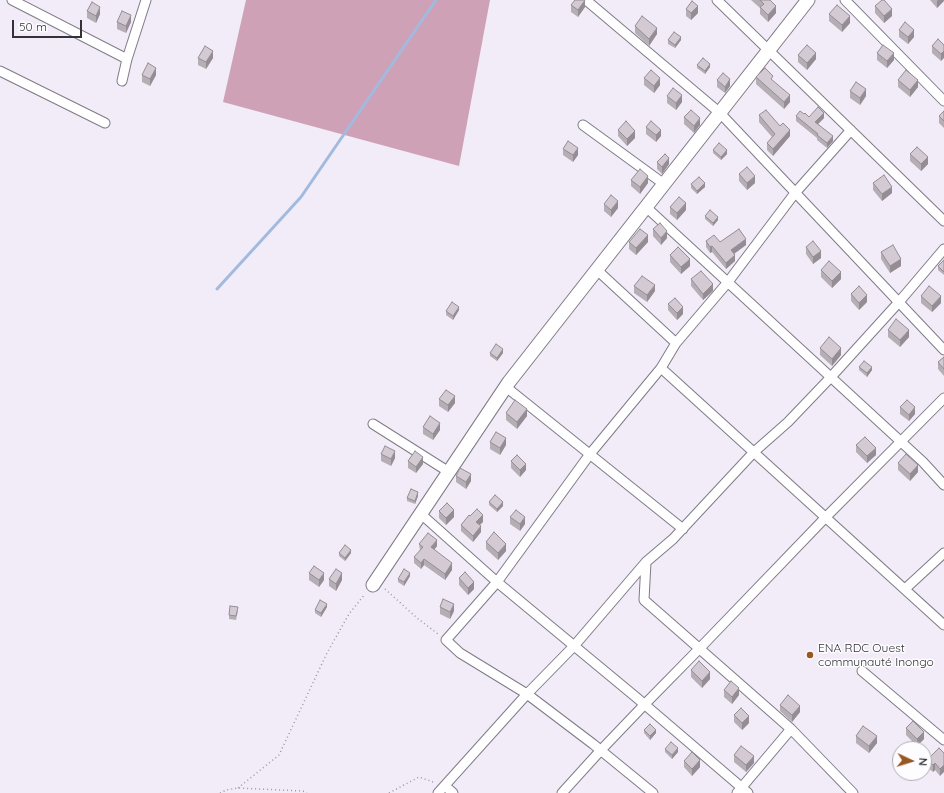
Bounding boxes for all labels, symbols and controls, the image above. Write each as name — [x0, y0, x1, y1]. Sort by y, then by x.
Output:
scale bar — [14, 12, 84, 38]
text: 50 m — [19, 19, 47, 34]
place label: ENA RDC Ouest communauté Inongo — [818, 641, 934, 669]
marker: ENA RDC Ouest communauté Inongo — [805, 650, 815, 660]
north arrow — [892, 741, 932, 781]
text: N — [916, 757, 930, 766]

